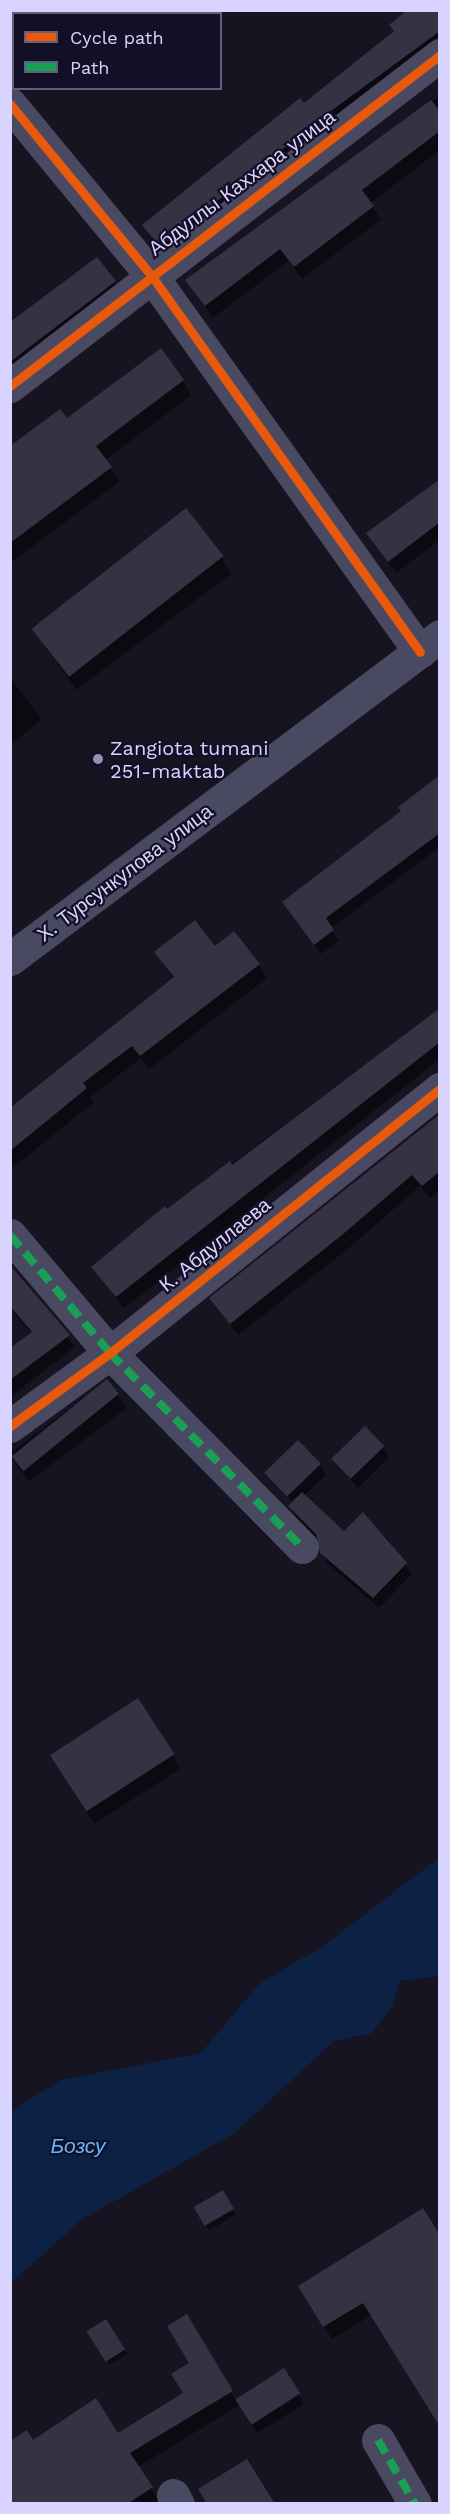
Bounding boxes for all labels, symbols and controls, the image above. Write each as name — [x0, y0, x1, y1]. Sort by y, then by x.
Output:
legend — [12, 12, 222, 90]
text: Cycle path — [70, 27, 164, 48]
text: Path — [70, 57, 110, 78]
street label: Абдуллы Каххара улица — [144, 105, 340, 261]
place label: Zangiota tumani 251-maktab — [110, 736, 269, 783]
marker: Zangiota tumani 251-maktab — [91, 752, 105, 766]
street label: Х. Турсункулова улица — [33, 799, 217, 947]
street label: К. Абдуллаева — [155, 1193, 275, 1297]
water label: Бозсу — [50, 2133, 106, 2159]

